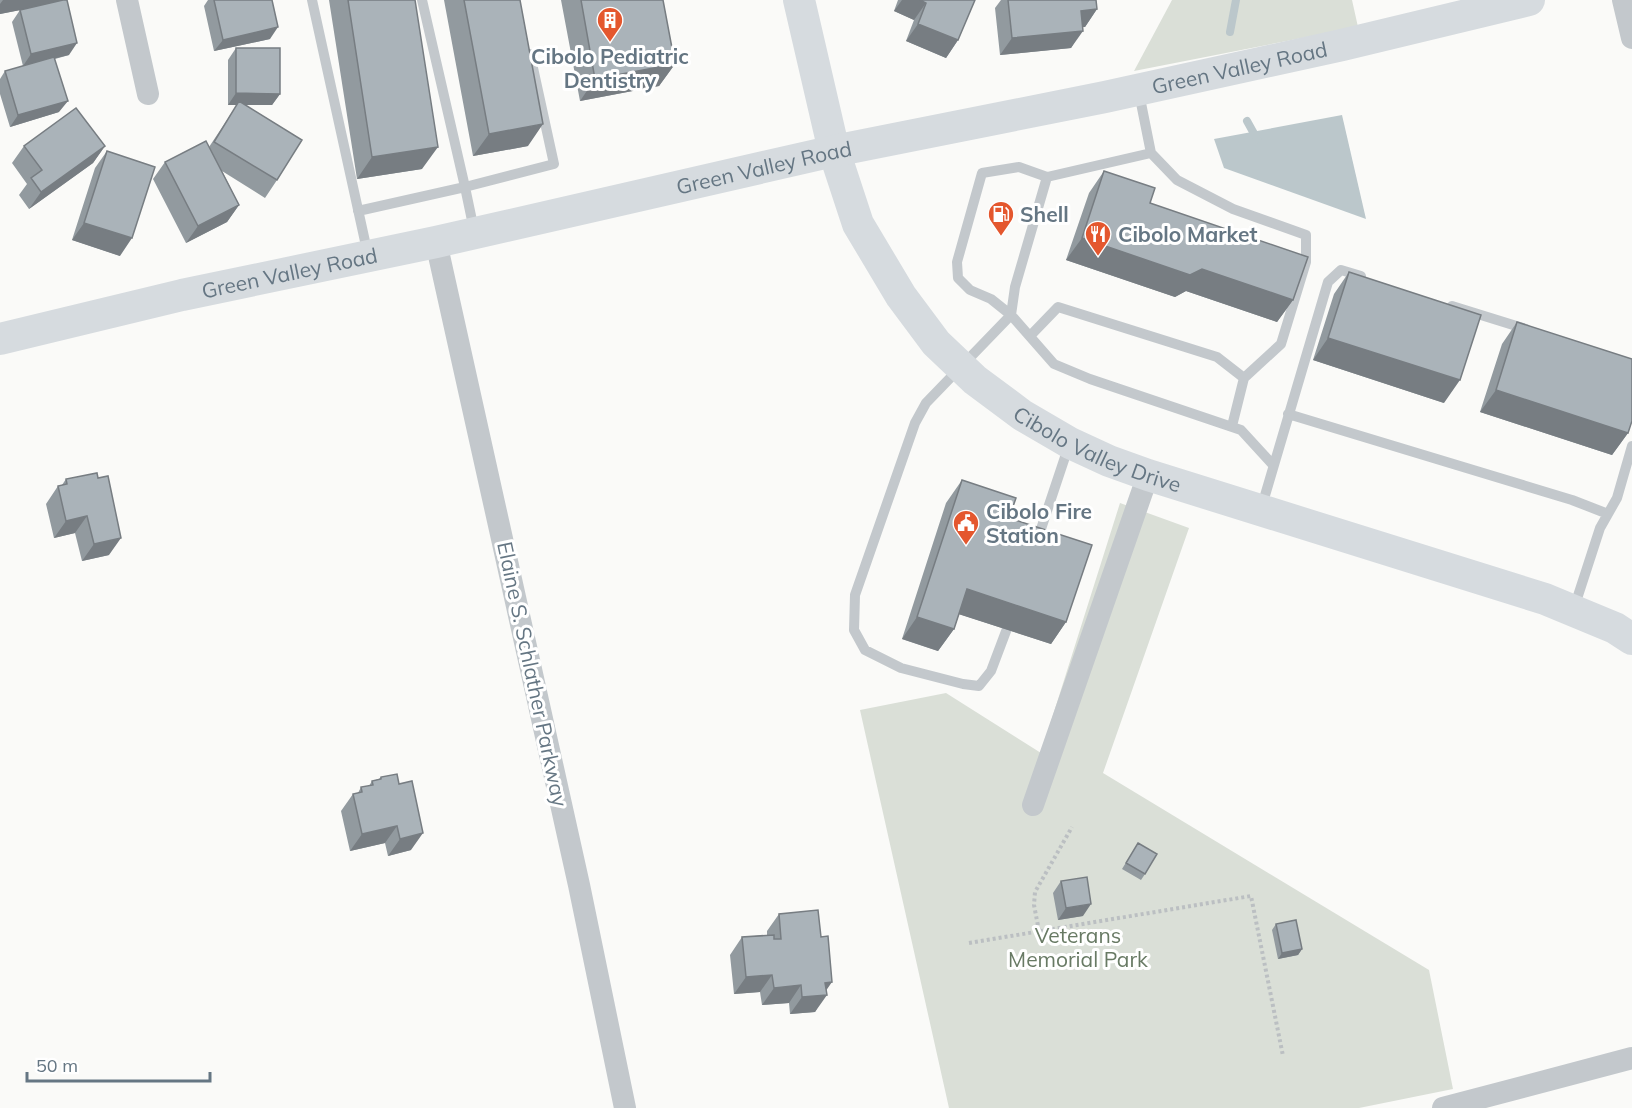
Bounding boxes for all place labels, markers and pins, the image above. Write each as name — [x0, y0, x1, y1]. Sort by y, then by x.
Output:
building icon: Cibolo Pediatric Dentistry — [595, 5, 625, 43]
place label: Cibolo Pediatric Dentistry — [531, 43, 689, 93]
fuel station icon: Shell — [986, 199, 1016, 237]
place label: Shell — [1020, 201, 1069, 227]
restaurant icon: Cibolo Market — [1083, 219, 1113, 257]
place label: Cibolo Market — [1118, 221, 1257, 247]
place label: Cibolo Fire Station — [986, 498, 1092, 548]
public building icon: Cibolo Fire Station — [951, 508, 981, 546]

